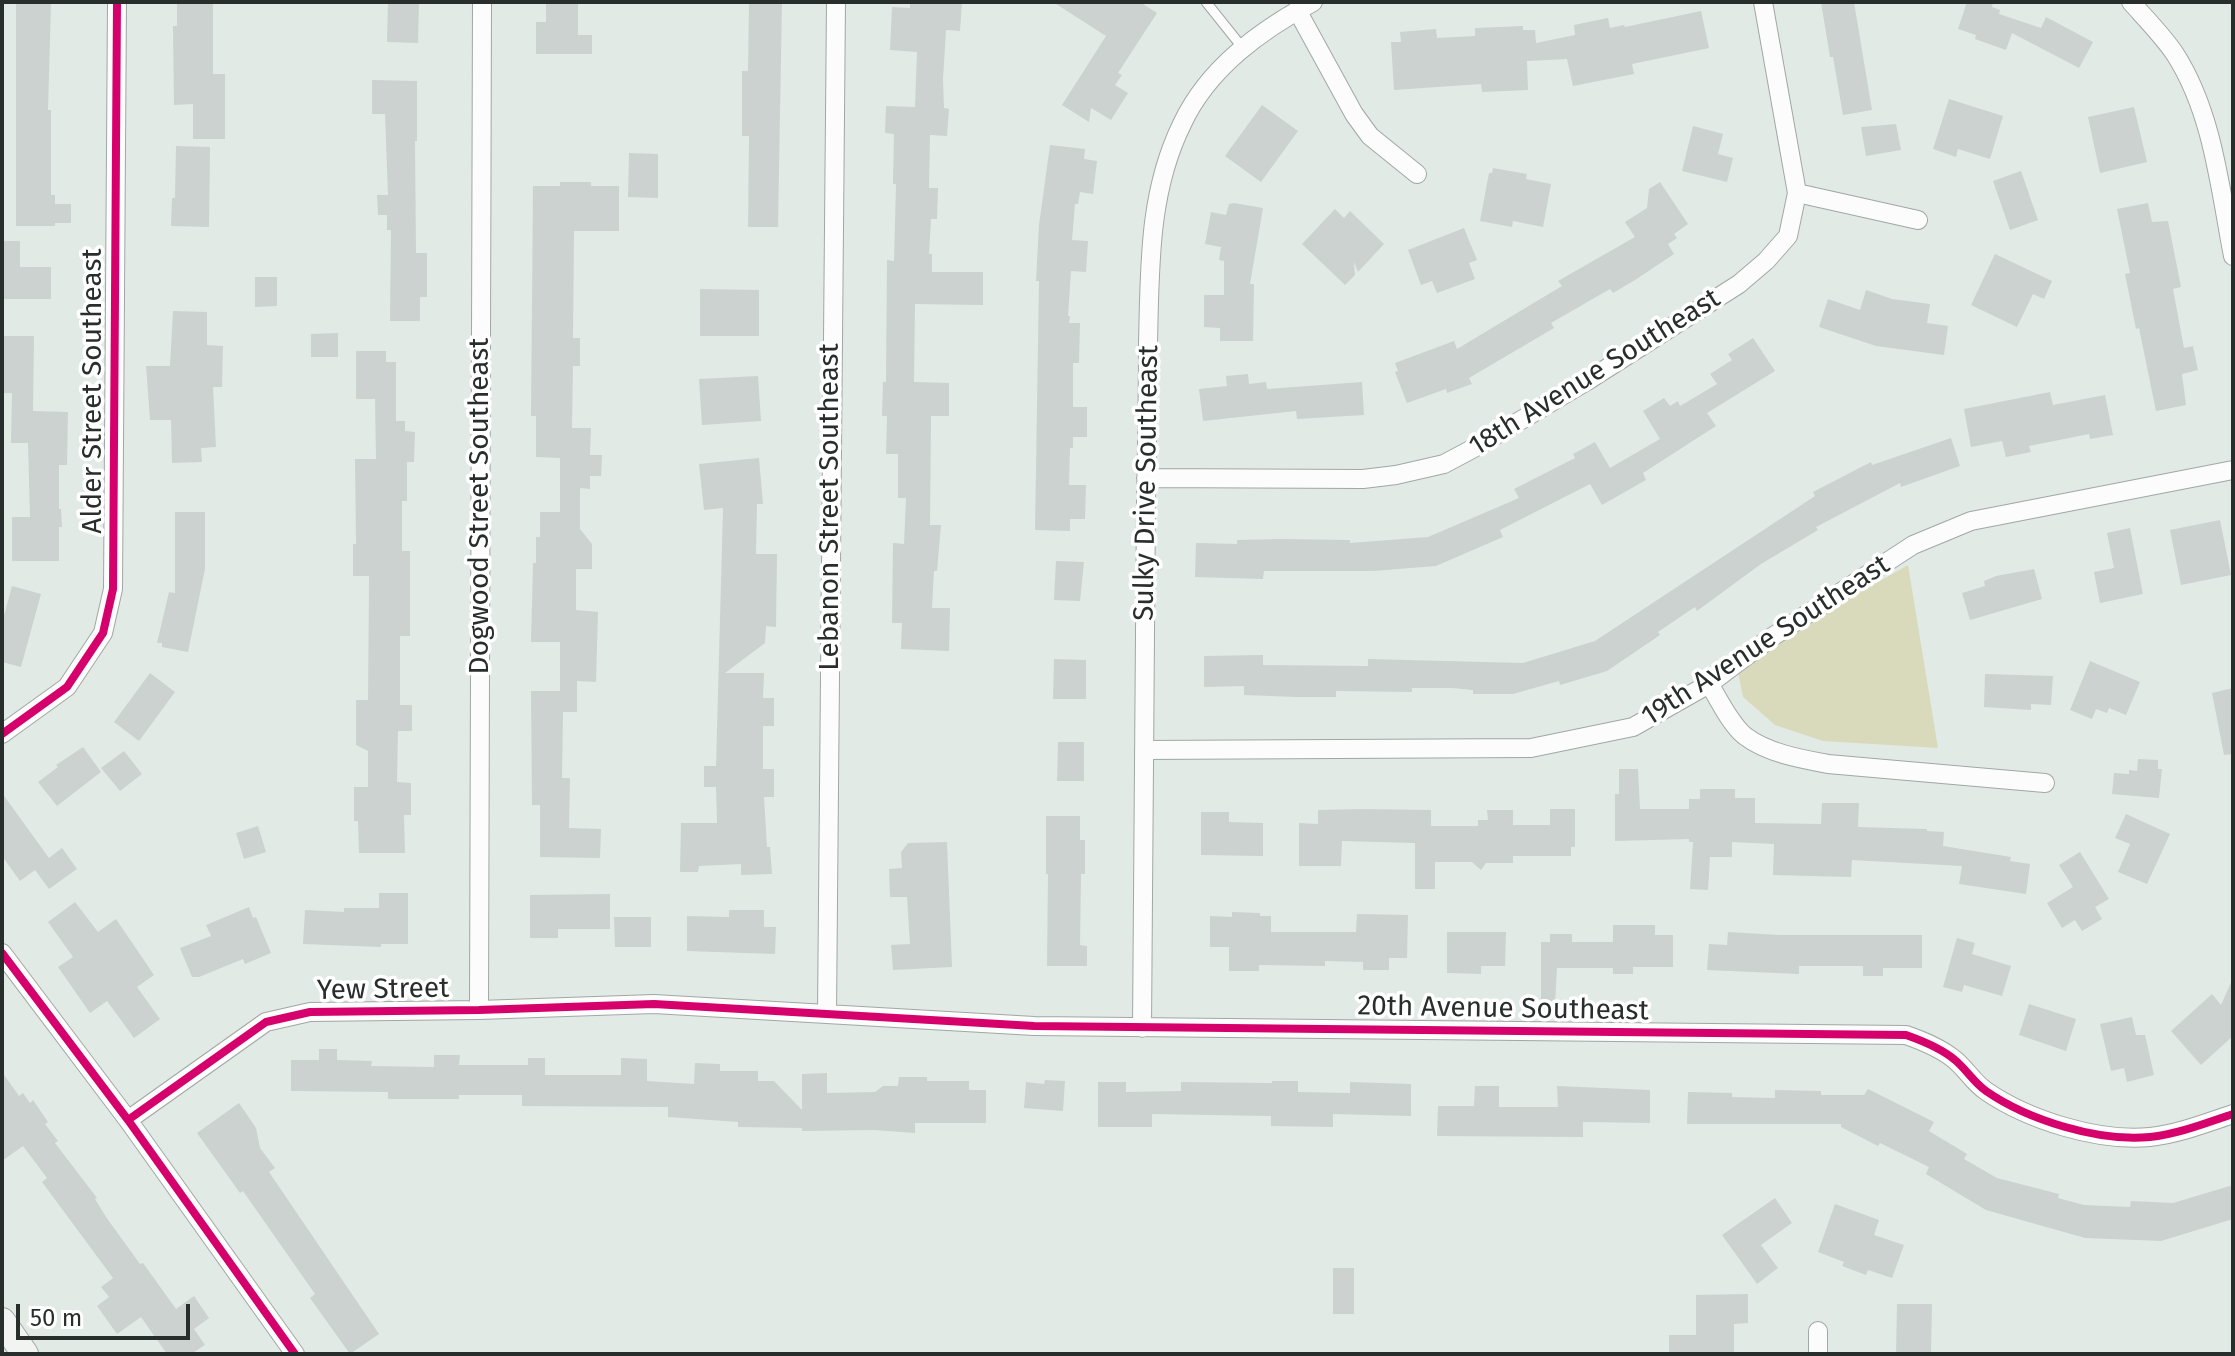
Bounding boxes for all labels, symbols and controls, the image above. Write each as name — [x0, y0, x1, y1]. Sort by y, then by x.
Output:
street label: Alder Street Southeast — [76, 248, 110, 534]
street label: 18th Avenue Southeast — [1463, 282, 1727, 464]
street label: Dogwood Street Southeast — [463, 338, 497, 674]
street label: Lebanon Street Southeast — [813, 343, 847, 671]
street label: Sulky Drive Southeast — [1128, 345, 1166, 621]
street label: 19th Avenue Southeast — [1636, 548, 1896, 734]
street label: Yew Street — [316, 972, 450, 1008]
street label: 20th Avenue Southeast — [1357, 990, 1649, 1028]
scale bar — [20, 1288, 194, 1338]
text: 50 m — [30, 1304, 82, 1332]

